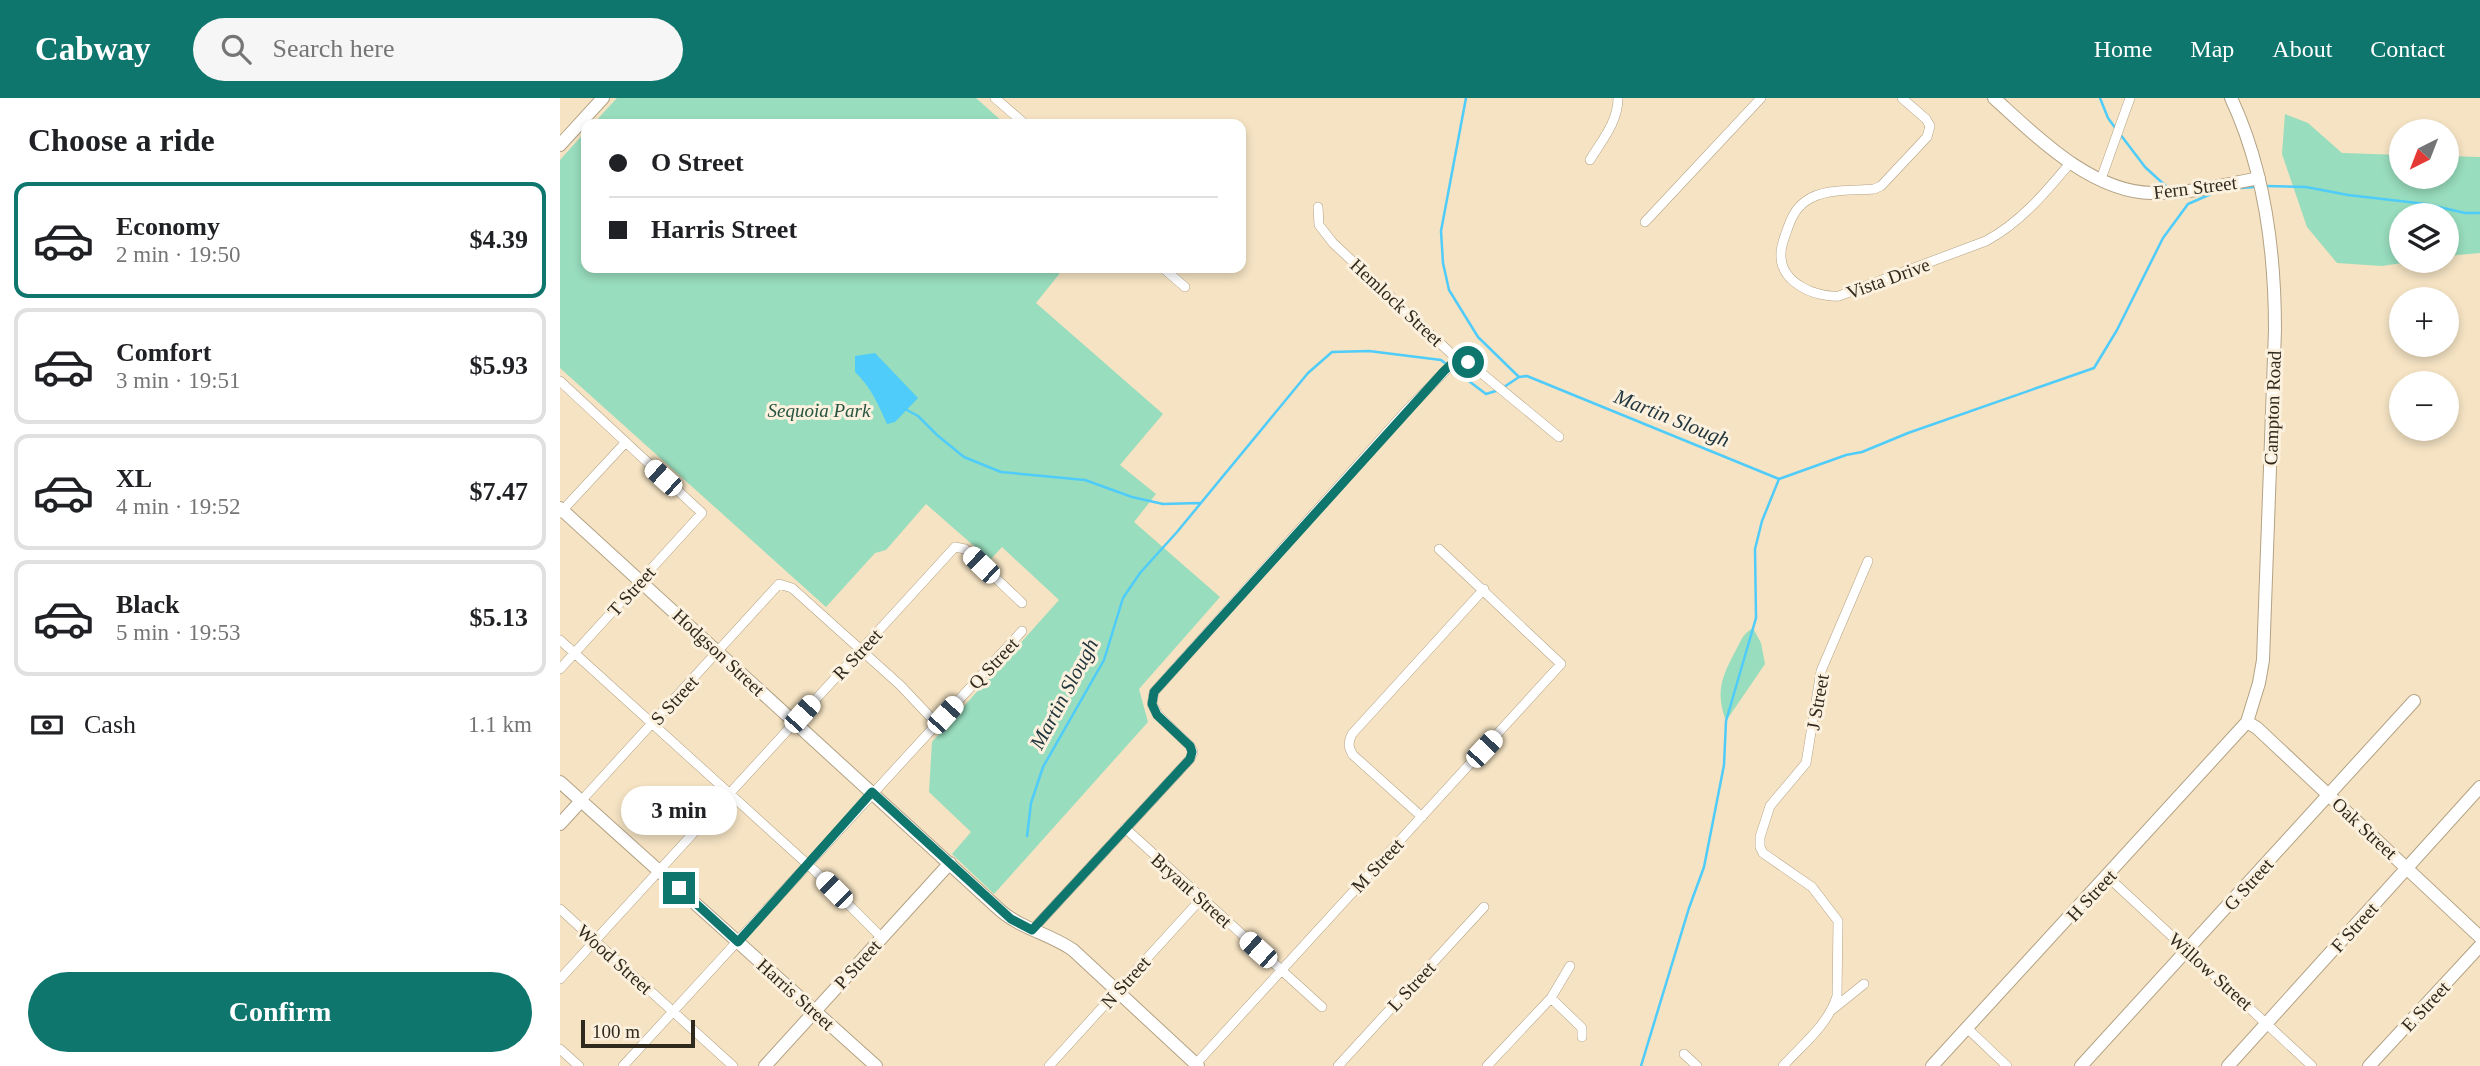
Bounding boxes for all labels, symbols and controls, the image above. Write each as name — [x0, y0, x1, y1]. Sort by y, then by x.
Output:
search box — [193, 18, 683, 81]
icon: search — [217, 30, 255, 68]
text: Cabway — [35, 31, 151, 67]
text: Search here — [273, 34, 395, 63]
text: Home — [2094, 36, 2152, 62]
text: Map — [2190, 36, 2234, 62]
text: About — [2272, 36, 2332, 62]
text: Contact — [2370, 36, 2445, 62]
north arrow — [2389, 119, 2459, 189]
map controls — [2389, 119, 2459, 441]
text: Choose a ride — [28, 122, 215, 158]
text: O Street — [651, 148, 744, 177]
street label: Fern Street — [2152, 172, 2239, 203]
button: layers — [2389, 203, 2459, 273]
icon: car — [32, 209, 95, 272]
text: Economy — [116, 212, 220, 241]
text: Harris Street — [651, 215, 797, 244]
text: $4.39 — [470, 225, 528, 254]
text: 2 min · 19:50 — [116, 242, 241, 267]
street label: Hemlock Street — [1346, 254, 1448, 351]
street label: Vista Drive — [1844, 254, 1933, 303]
button: + — [2389, 287, 2459, 357]
icon: car — [32, 335, 95, 398]
text: Comfort — [116, 338, 211, 367]
route start — [1452, 346, 1484, 378]
street label: Campton Road — [2260, 350, 2285, 466]
text: $5.93 — [470, 351, 528, 380]
text: 3 min · 19:51 — [116, 368, 241, 393]
button: − — [2389, 371, 2459, 441]
water label: Martin Slough — [1610, 384, 1733, 452]
park label: Sequoia Park — [768, 400, 871, 421]
car — [641, 456, 686, 500]
icon: car — [32, 461, 95, 524]
text: XL — [116, 464, 152, 493]
text: $7.47 — [470, 477, 528, 506]
text: 4 min · 19:52 — [116, 494, 241, 519]
car — [959, 543, 1004, 587]
street label: T Street — [603, 561, 660, 621]
icon: car — [32, 587, 95, 650]
text: Black — [116, 590, 180, 619]
text: $5.13 — [470, 603, 528, 632]
street label: Hodgson Street — [668, 605, 769, 701]
text: 5 min · 19:53 — [116, 620, 241, 645]
street label: R Street — [829, 624, 887, 684]
street label: Q Street — [964, 633, 1023, 693]
water label: Martin Slough — [1024, 635, 1103, 754]
street label: S Street — [646, 671, 703, 729]
street label: J Street — [1802, 672, 1833, 732]
car — [781, 691, 824, 737]
car — [924, 692, 967, 738]
icon: cash — [28, 706, 66, 744]
text: Cash — [84, 710, 136, 739]
text: 1.1 km — [468, 712, 532, 737]
car — [1462, 726, 1507, 772]
callout: 3 min — [621, 786, 737, 836]
street label: Oak Street — [2328, 793, 2402, 864]
text: 3 min — [651, 798, 707, 823]
street label: M Street — [1347, 834, 1408, 897]
street label: Bryant Street — [1147, 849, 1237, 932]
street label: G Street — [2220, 853, 2278, 915]
street label: H Street — [2062, 865, 2121, 925]
car — [812, 868, 857, 912]
route end — [663, 872, 695, 904]
street label: F Street — [2327, 898, 2383, 957]
street label: Wood Street — [573, 920, 657, 999]
car — [1236, 928, 1281, 972]
street label: Willow Street — [2165, 928, 2257, 1015]
street label: P Street — [830, 935, 885, 993]
street label: N Street — [1097, 951, 1155, 1013]
street label: Harris Street — [753, 954, 839, 1035]
street label: L Street — [1383, 957, 1440, 1015]
button: Confirm — [28, 972, 532, 1052]
street label: E Street — [2397, 976, 2454, 1036]
scale bar — [581, 1017, 695, 1049]
text: 100 m — [592, 1021, 640, 1042]

